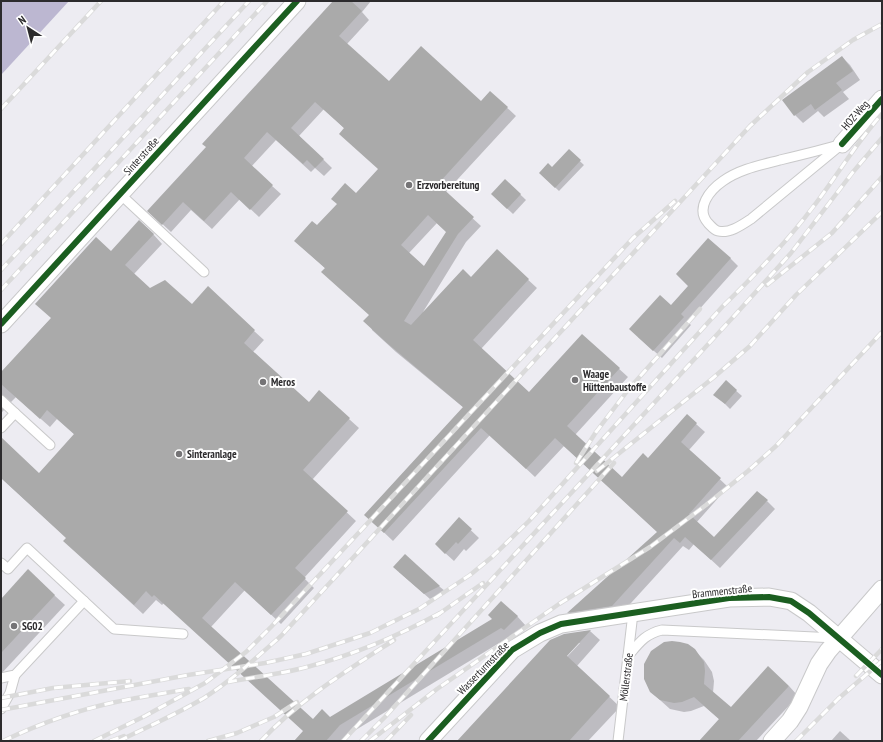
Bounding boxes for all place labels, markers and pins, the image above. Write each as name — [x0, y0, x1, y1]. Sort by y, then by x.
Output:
place label: Erzvorbereitung — [417, 178, 480, 192]
marker: Erzvorbereitung — [404, 180, 414, 190]
place label: Waage Hüttenbaustoffe — [582, 367, 647, 394]
place label: Meros — [271, 375, 295, 389]
marker: Waage Hüttenbaustoffe — [570, 375, 580, 385]
marker: Meros — [258, 377, 268, 387]
place label: Sinteranlage — [187, 447, 237, 461]
marker: Sinteranlage — [174, 449, 184, 459]
place label: SG02 — [22, 619, 43, 633]
marker: SG02 — [9, 621, 19, 631]

